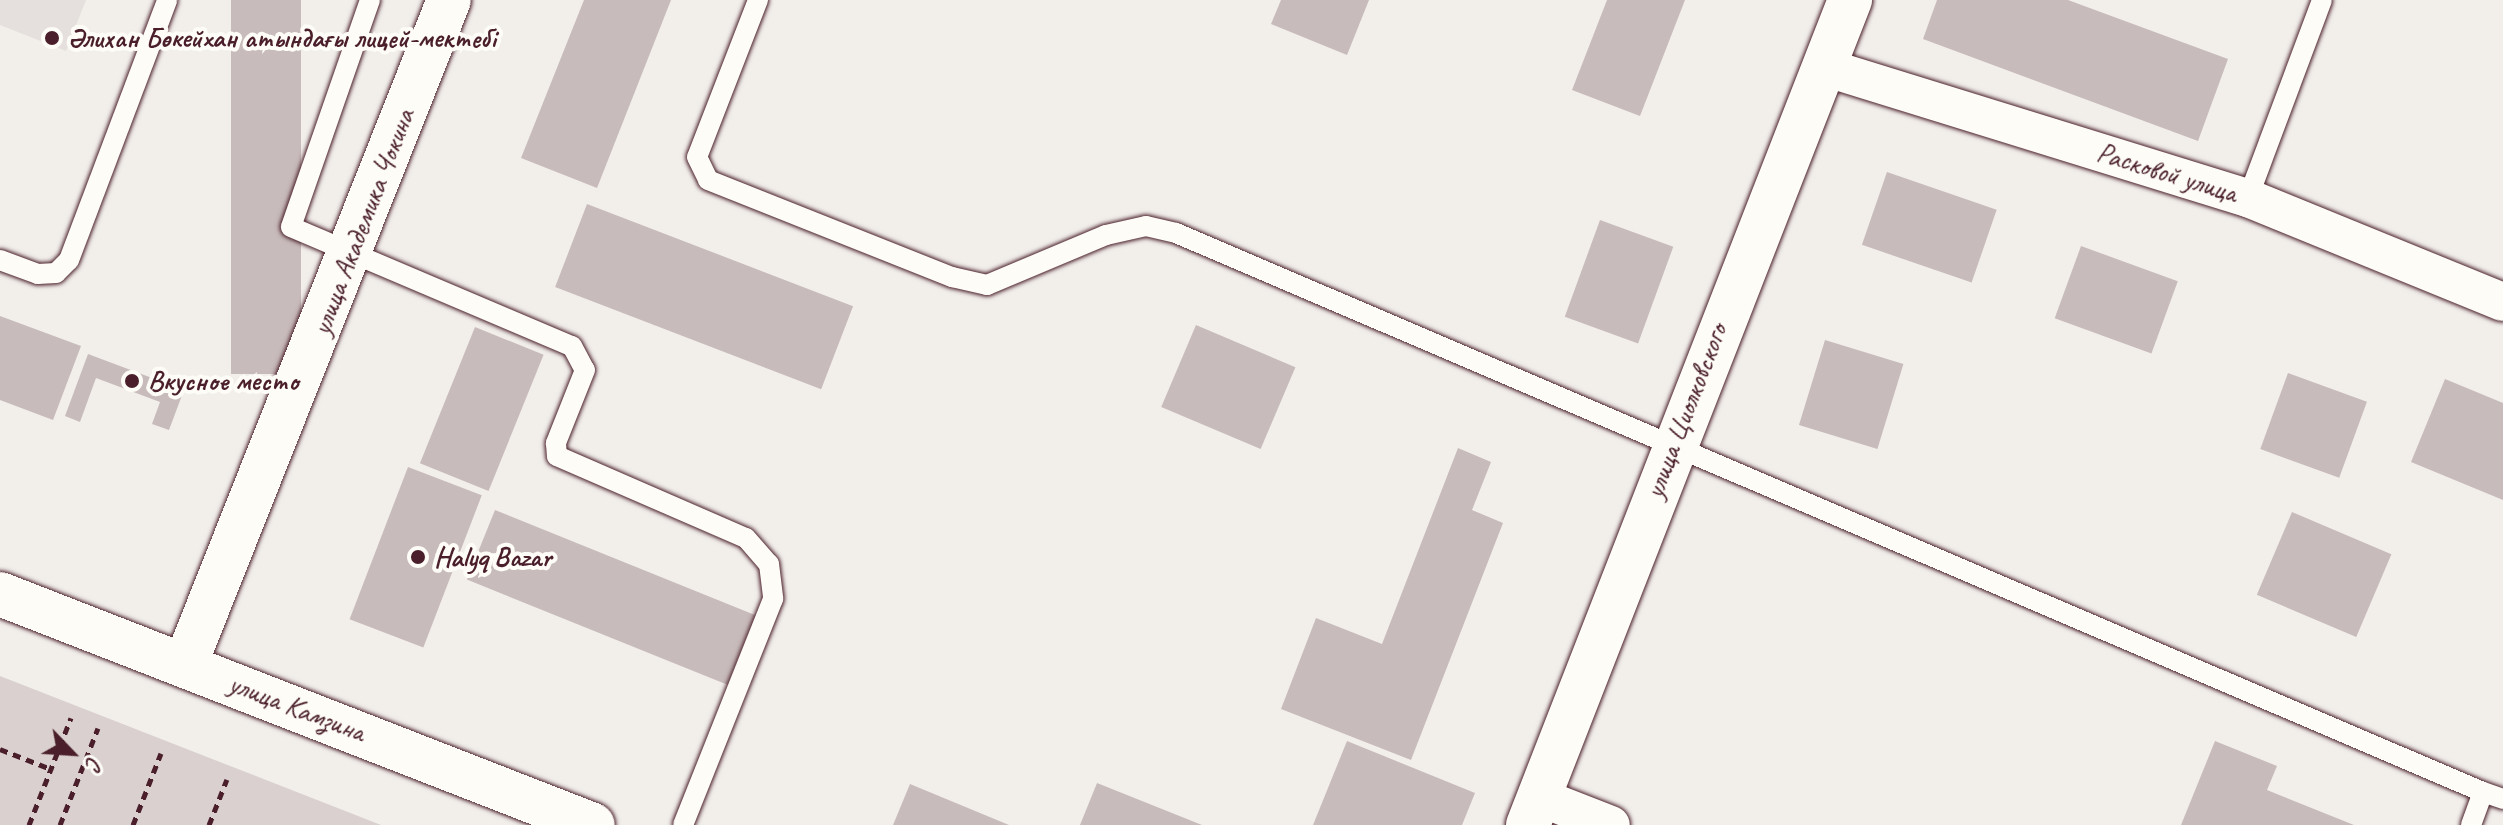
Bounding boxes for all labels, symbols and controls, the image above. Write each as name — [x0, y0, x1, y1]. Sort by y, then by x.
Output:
place label: Әлихан Бөкейхан атындағы лицей-мектебі — [68, 21, 494, 55]
marker: Әлихан Бөкейхан атындағы лицей-мектебі — [43, 29, 61, 47]
street label: улица Академика Чокина — [305, 105, 421, 339]
street label: Расковой улица — [2093, 136, 2241, 210]
street label: улица Циолковского — [1637, 319, 1735, 503]
place label: Вкусное место — [148, 364, 298, 398]
marker: Вкусное место — [123, 372, 141, 390]
place label: Halyq Bazar — [434, 540, 552, 574]
marker: Halyq Bazar — [409, 548, 427, 566]
street label: улица Камзина — [224, 666, 370, 750]
north arrow — [32, 713, 112, 793]
text: С — [79, 752, 109, 774]

